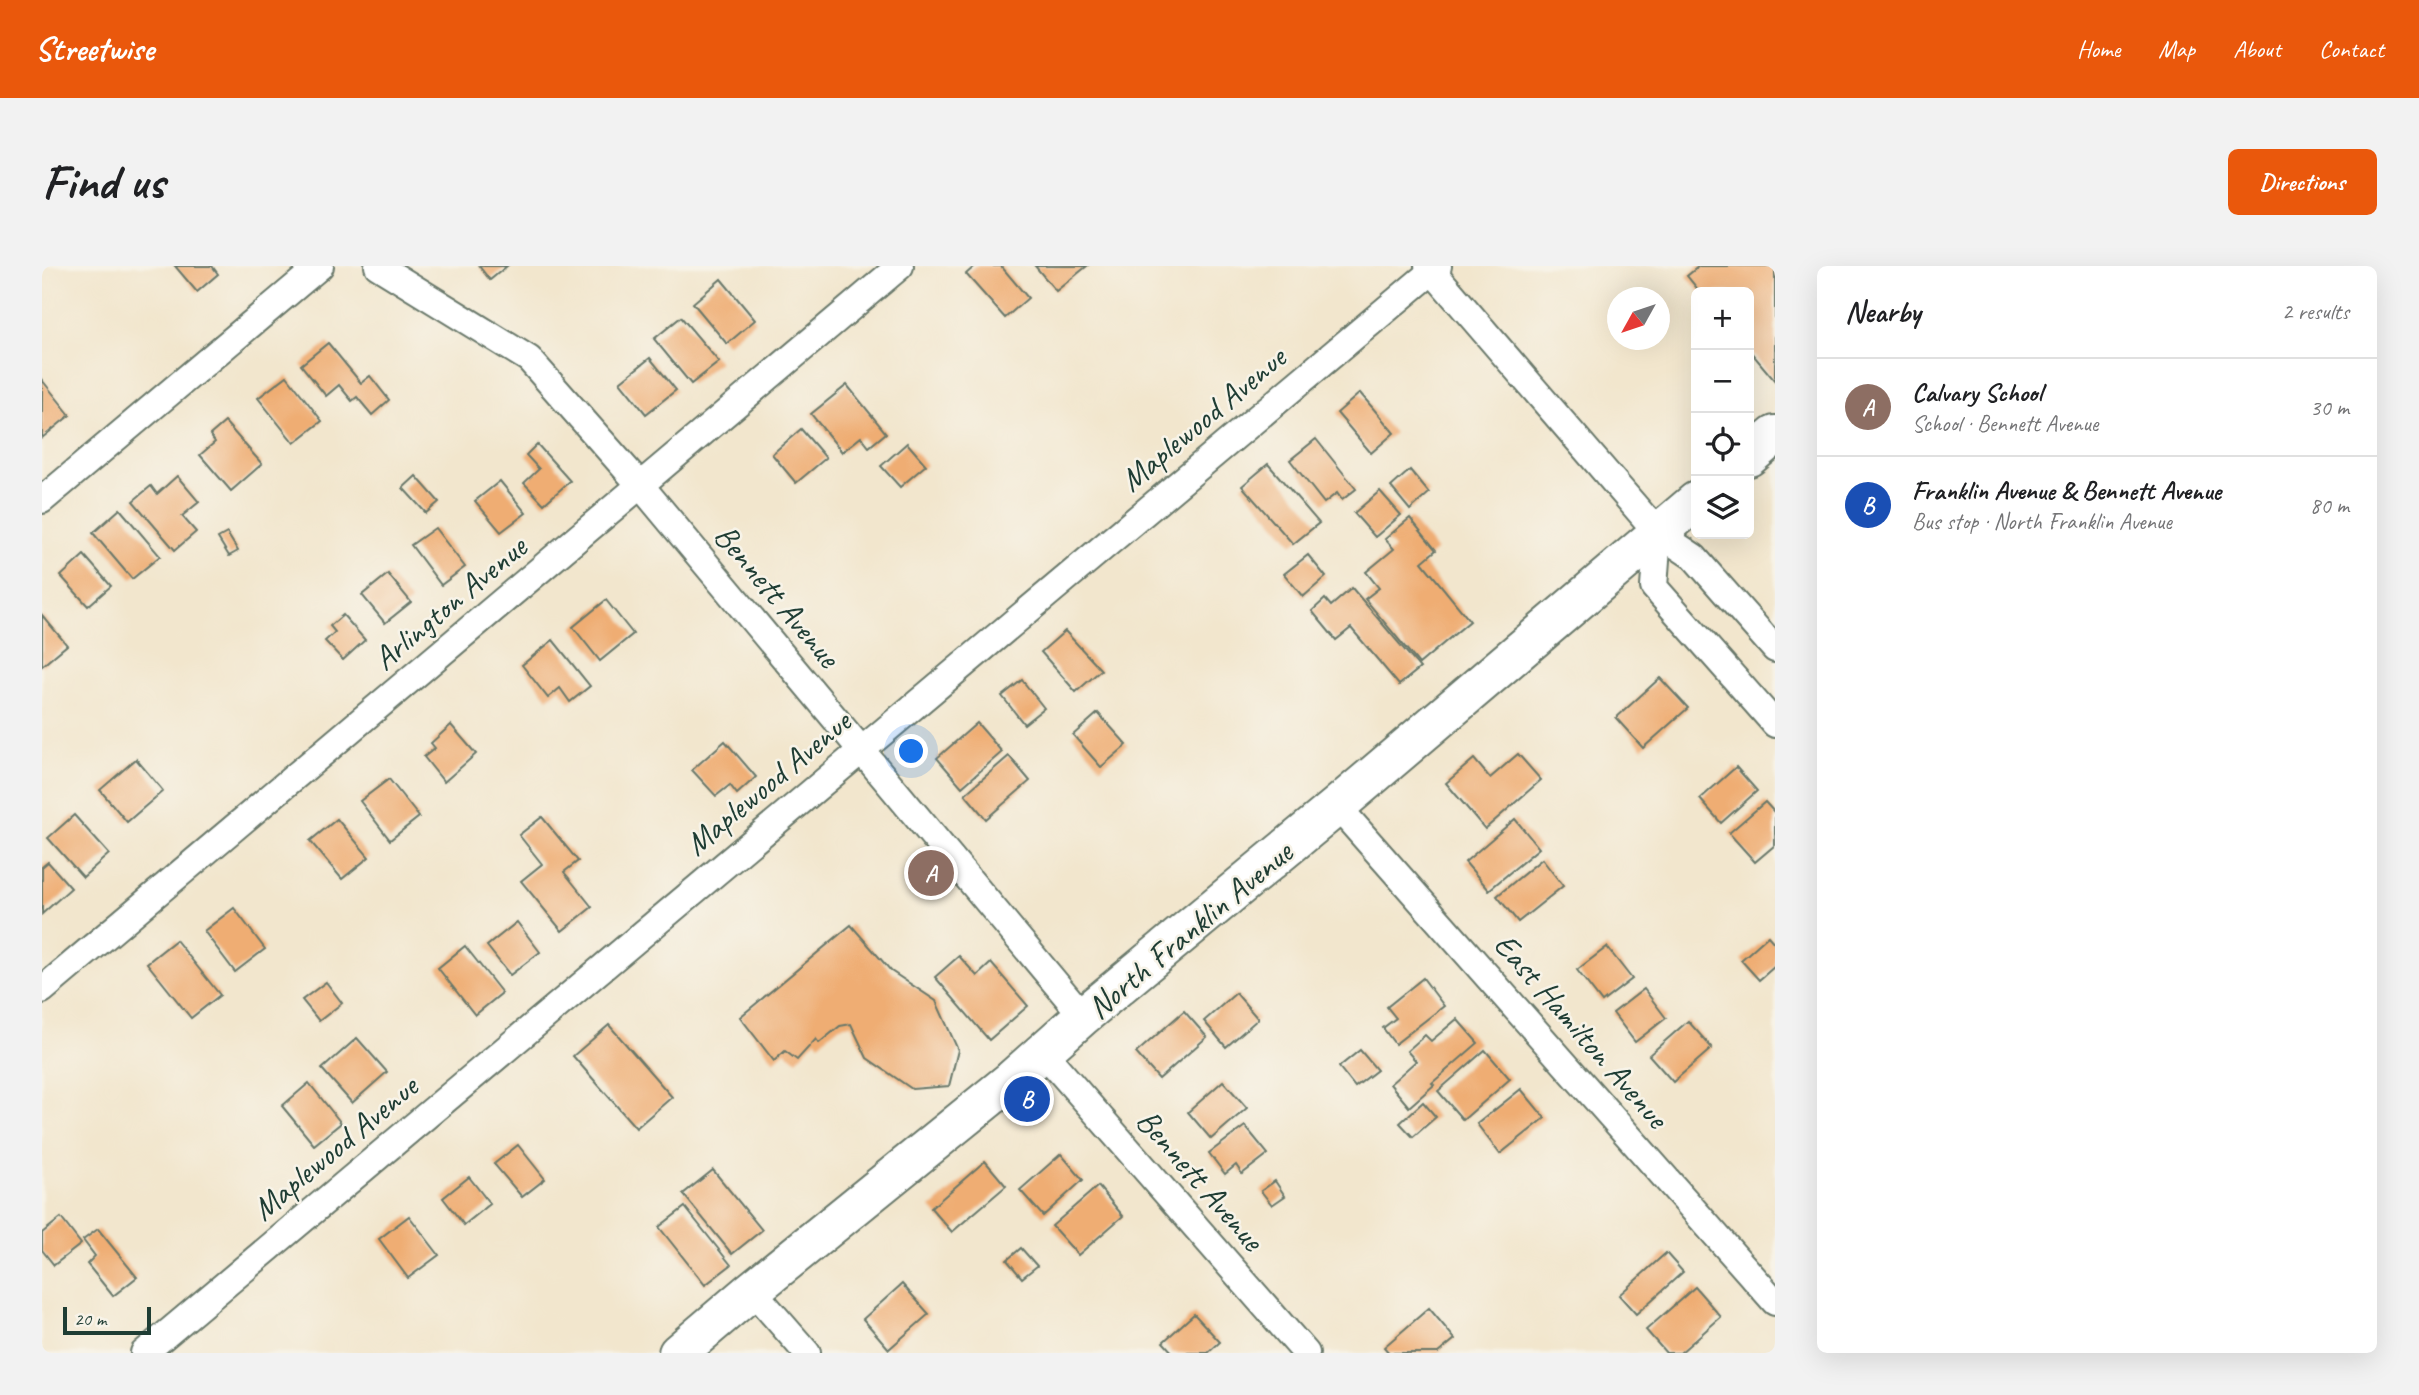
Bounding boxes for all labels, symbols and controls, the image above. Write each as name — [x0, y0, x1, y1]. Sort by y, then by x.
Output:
text: Streetwise — [35, 28, 154, 70]
text: Home — [2077, 34, 2120, 64]
text: Map — [2158, 34, 2195, 64]
text: About — [2233, 34, 2281, 64]
text: Contact — [2319, 34, 2384, 64]
button: Directions — [2228, 149, 2377, 215]
text: Find us — [42, 151, 164, 213]
north arrow — [1607, 287, 1670, 350]
map controls — [1691, 287, 1754, 539]
button: + — [1691, 287, 1754, 350]
text: Nearby — [1845, 293, 1921, 331]
text: 2 results — [2282, 297, 2349, 326]
street label: Maplewood Avenue — [1111, 336, 1296, 501]
button: − — [1691, 350, 1754, 413]
text: Calvary School — [1912, 376, 2042, 409]
text: A — [1862, 393, 1874, 422]
text: 30 m — [2310, 393, 2349, 422]
text: School · Bennett Avenue — [1912, 409, 2098, 438]
button: locate — [1691, 413, 1754, 476]
text: Franklin Avenue & Bennett Avenue — [1912, 474, 2221, 507]
button: layers — [1691, 476, 1754, 539]
text: B — [1862, 491, 1874, 520]
text: 80 m — [2310, 491, 2349, 520]
text: Bus stop · North Franklin Avenue — [1912, 507, 2172, 536]
street label: Bennett Avenue — [705, 515, 851, 678]
street label: Arlington Avenue — [364, 525, 537, 679]
street label: Maplewood Avenue — [676, 700, 861, 865]
your location — [894, 734, 928, 768]
street label: North Franklin Avenue — [1078, 830, 1303, 1028]
pin: A — [908, 847, 954, 899]
street label: East Hamilton Avenue — [1485, 924, 1679, 1139]
street label: Maplewood Avenue — [243, 1065, 428, 1230]
pin: B — [1004, 1073, 1050, 1125]
street label: Bennett Avenue — [1127, 1100, 1275, 1261]
scale bar — [63, 1304, 150, 1336]
text: 20 m — [74, 1307, 106, 1331]

